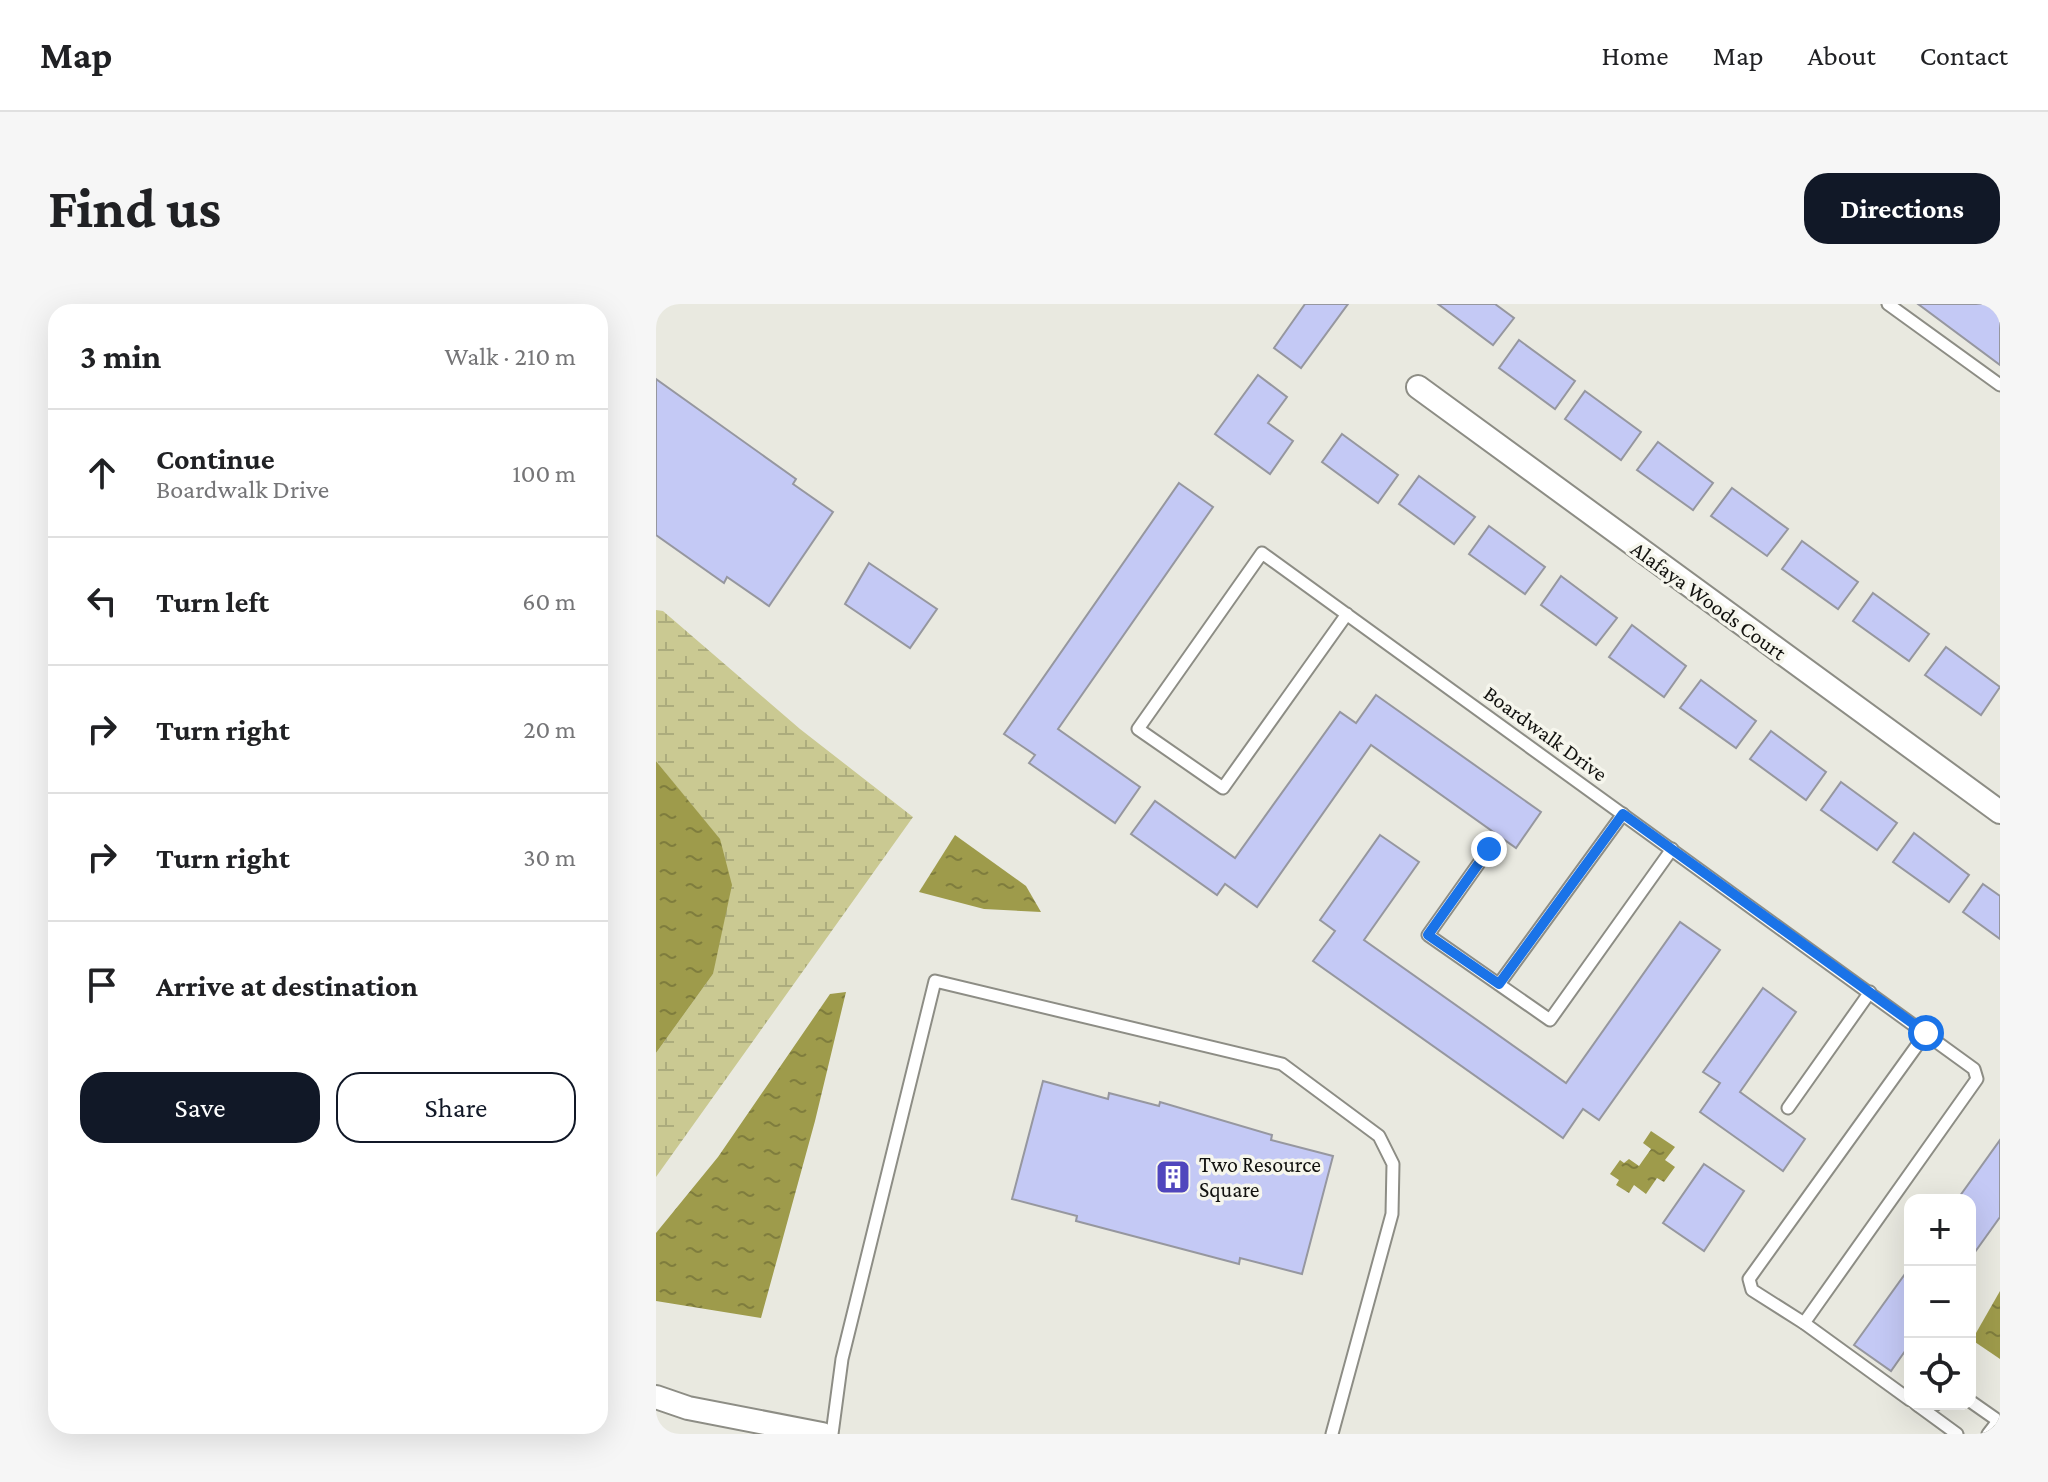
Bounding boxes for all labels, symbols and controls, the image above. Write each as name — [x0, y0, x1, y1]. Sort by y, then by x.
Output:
text: Map — [40, 34, 113, 76]
text: Home — [1602, 40, 1669, 71]
text: Map — [1713, 40, 1764, 71]
text: About — [1808, 40, 1876, 71]
text: Contact — [1920, 40, 2008, 71]
button: Directions — [1804, 173, 2000, 244]
text: Find us — [48, 177, 221, 239]
text: 3 min — [80, 338, 161, 375]
text: Walk · 210 m — [445, 342, 576, 371]
text: Continue — [156, 442, 275, 475]
icon: ahead — [80, 451, 124, 495]
text: 100 m — [512, 459, 576, 488]
text: Boardwalk Drive — [156, 475, 329, 504]
street label: Alafaya Woods Court — [1626, 536, 1792, 665]
icon: left — [80, 579, 124, 623]
text: Turn left — [156, 585, 269, 618]
text: 60 m — [522, 587, 576, 616]
street label: Boardwalk Drive — [1479, 680, 1612, 787]
icon: right — [80, 707, 124, 751]
text: Turn right — [156, 713, 290, 746]
text: 20 m — [523, 715, 576, 744]
route end — [1471, 831, 1507, 867]
icon: right — [80, 835, 124, 879]
text: Turn right — [156, 841, 290, 874]
text: 30 m — [523, 843, 576, 872]
icon: arrive — [80, 963, 124, 1007]
text: Arrive at destination — [156, 969, 418, 1002]
route start — [1908, 1015, 1944, 1051]
button: Save — [80, 1072, 320, 1143]
button: Share — [336, 1072, 576, 1143]
place label: Two Resource Square — [1199, 1152, 1321, 1202]
building icon: Two Resource Square — [1154, 1158, 1192, 1196]
map controls — [1904, 1194, 1976, 1410]
button: + — [1904, 1194, 1976, 1266]
button: − — [1904, 1266, 1976, 1338]
button: locate — [1904, 1338, 1976, 1410]

